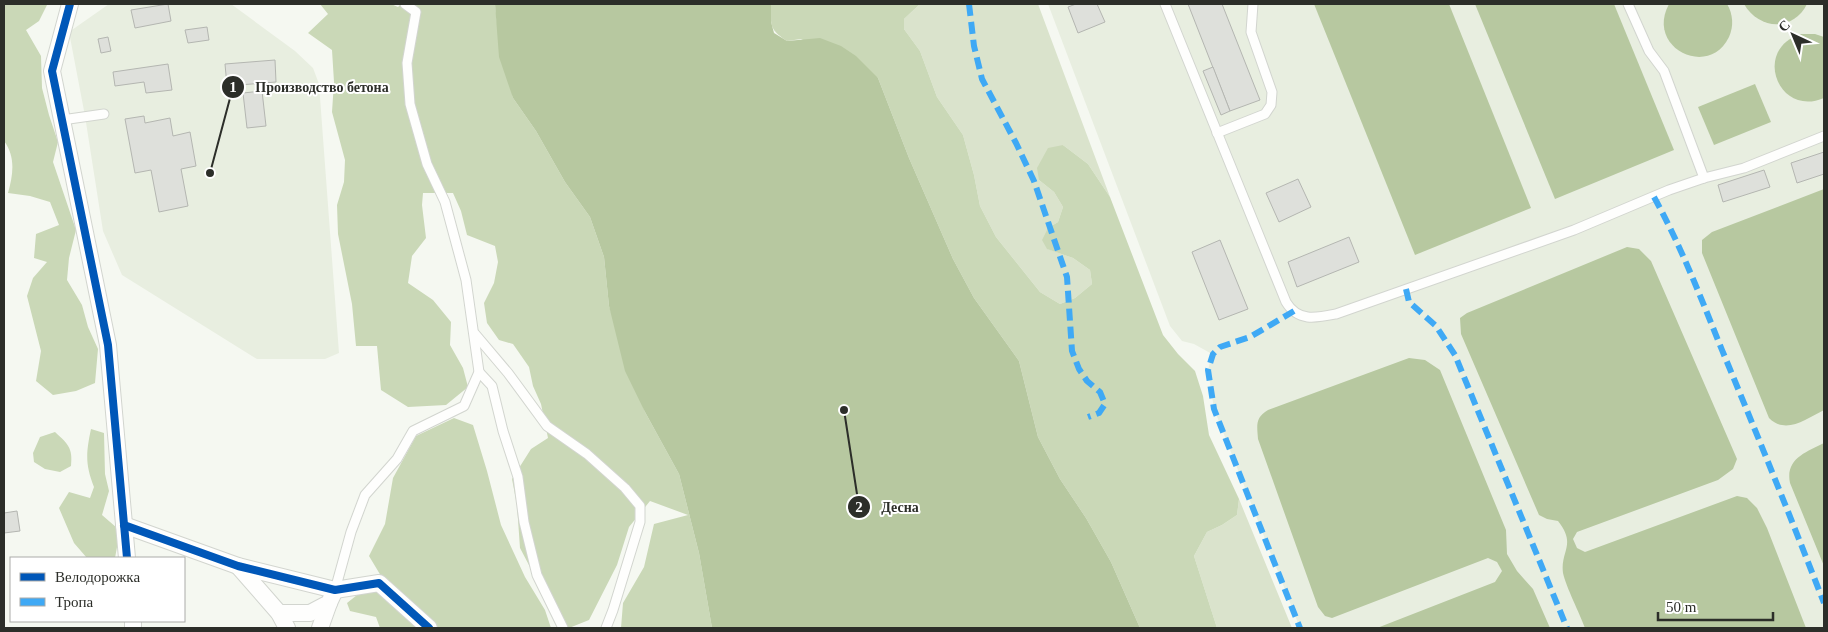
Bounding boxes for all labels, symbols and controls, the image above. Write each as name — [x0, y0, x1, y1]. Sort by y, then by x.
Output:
north arrow — [1768, 10, 1818, 60]
text: С — [1775, 17, 1793, 35]
callout: Производство бетона — [221, 72, 399, 101]
text: 1 — [229, 79, 237, 95]
text: Производство бетона — [255, 80, 389, 95]
callout: Десна — [846, 492, 929, 521]
text: 2 — [855, 499, 863, 515]
text: Десна — [881, 500, 919, 515]
legend — [10, 557, 185, 622]
text: Велодорожка — [55, 569, 140, 585]
scale bar — [1658, 590, 1773, 622]
text: Тропа — [55, 594, 94, 610]
text: 50 m — [1666, 599, 1697, 615]

